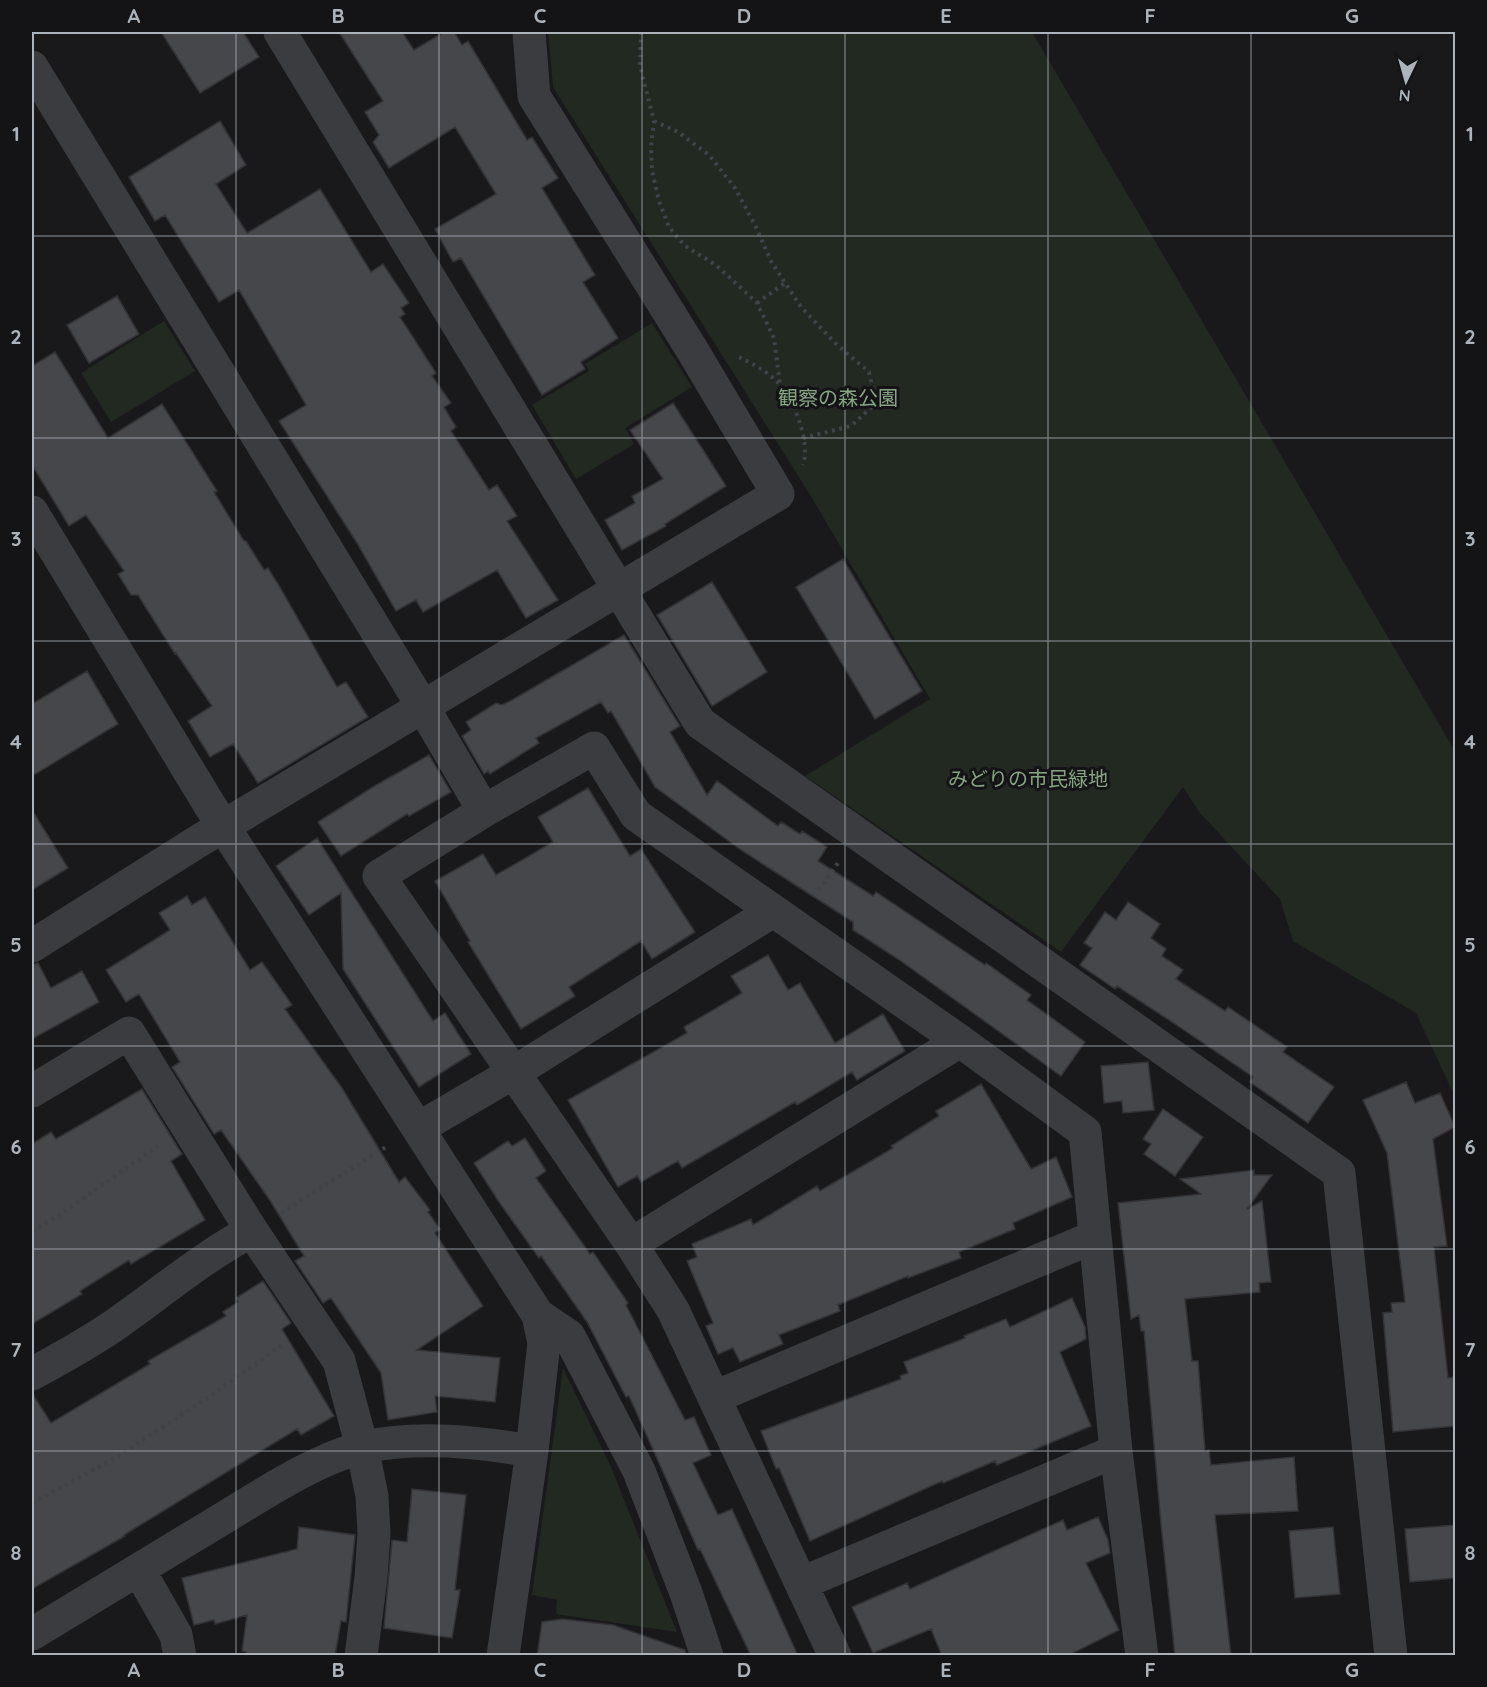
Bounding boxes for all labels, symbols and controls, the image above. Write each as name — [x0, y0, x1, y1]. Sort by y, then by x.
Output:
text: A — [128, 3, 141, 28]
text: B — [331, 3, 345, 28]
text: C — [534, 3, 547, 28]
text: D — [737, 3, 751, 28]
text: E — [940, 3, 952, 28]
text: F — [1144, 3, 1156, 28]
text: G — [1345, 3, 1359, 28]
north arrow — [1376, 51, 1436, 111]
text: N — [1398, 85, 1411, 106]
text: 1 — [12, 121, 20, 146]
text: 1 — [1466, 121, 1474, 146]
text: 2 — [10, 324, 22, 349]
text: 2 — [1464, 324, 1476, 349]
park label: 観察の森公園 — [778, 385, 898, 410]
text: 3 — [11, 526, 21, 551]
text: 3 — [1465, 526, 1475, 551]
text: 4 — [10, 729, 22, 754]
text: 4 — [1464, 729, 1476, 754]
park label: みどりの市民緑地 — [948, 766, 1108, 791]
text: 5 — [10, 932, 22, 957]
text: 5 — [1464, 932, 1476, 957]
text: 6 — [10, 1134, 22, 1159]
text: 6 — [1464, 1134, 1476, 1159]
text: 7 — [11, 1337, 22, 1362]
text: 7 — [1465, 1337, 1476, 1362]
text: 8 — [11, 1540, 22, 1565]
text: 8 — [1465, 1540, 1476, 1565]
text: A — [128, 1657, 141, 1682]
text: B — [331, 1657, 345, 1682]
text: C — [534, 1657, 547, 1682]
text: D — [737, 1657, 751, 1682]
text: E — [940, 1657, 952, 1682]
text: F — [1144, 1657, 1156, 1682]
text: G — [1345, 1657, 1359, 1682]

